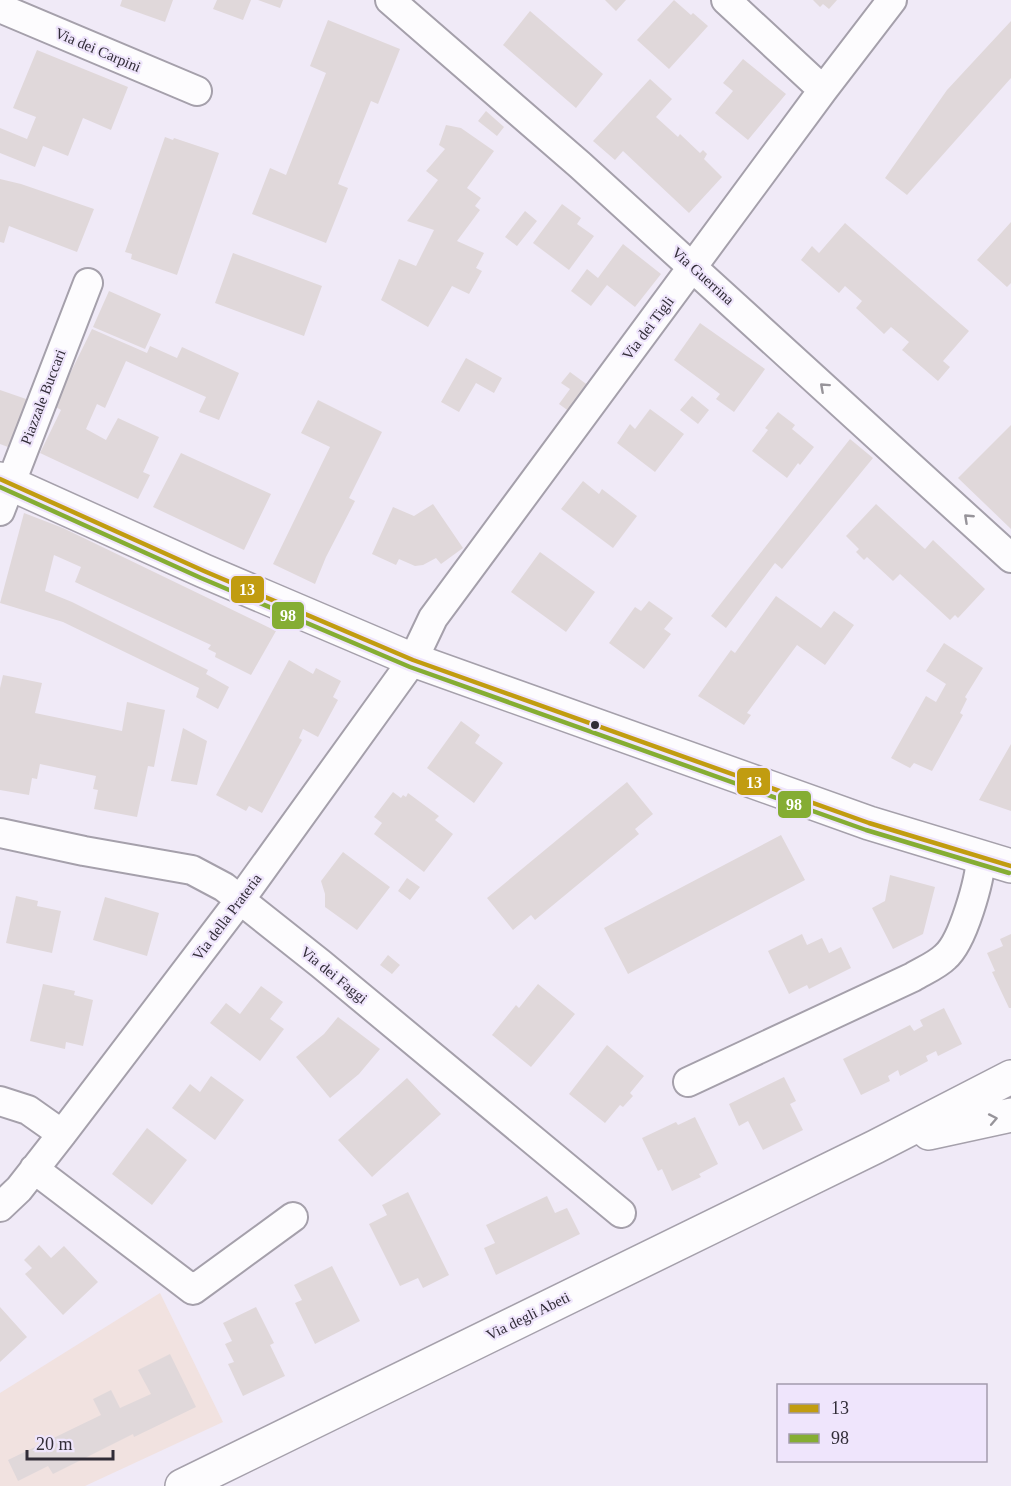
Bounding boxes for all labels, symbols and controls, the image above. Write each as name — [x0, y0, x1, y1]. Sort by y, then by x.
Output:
street label: Via dei Carpini — [53, 25, 143, 75]
street label: Via Guerrina — [669, 244, 738, 308]
street label: Via dei Tigli — [619, 293, 677, 363]
street label: Piazzale Buccari — [18, 347, 68, 447]
one-way arrow — [821, 383, 831, 394]
one-way arrow — [965, 514, 975, 525]
line badge: 13 — [230, 575, 265, 604]
text: 13 — [239, 581, 255, 598]
line badge: 98 — [271, 601, 305, 630]
text: 98 — [280, 607, 296, 624]
unlabelled marker — [589, 719, 601, 731]
line badge: 13 — [736, 767, 771, 796]
text: 13 — [746, 774, 762, 791]
line badge: 98 — [777, 790, 812, 819]
text: 98 — [786, 796, 802, 813]
street label: Via della Prateria — [189, 870, 265, 963]
street label: Via dei Faggi — [298, 943, 370, 1007]
one-way arrow — [988, 1113, 998, 1126]
street label: Via degli Abeti — [484, 1289, 572, 1343]
legend — [777, 1384, 987, 1462]
text: 13 — [831, 1398, 849, 1418]
scale bar — [27, 1423, 112, 1461]
text: 98 — [831, 1428, 849, 1448]
text: 20 m — [36, 1434, 73, 1454]

